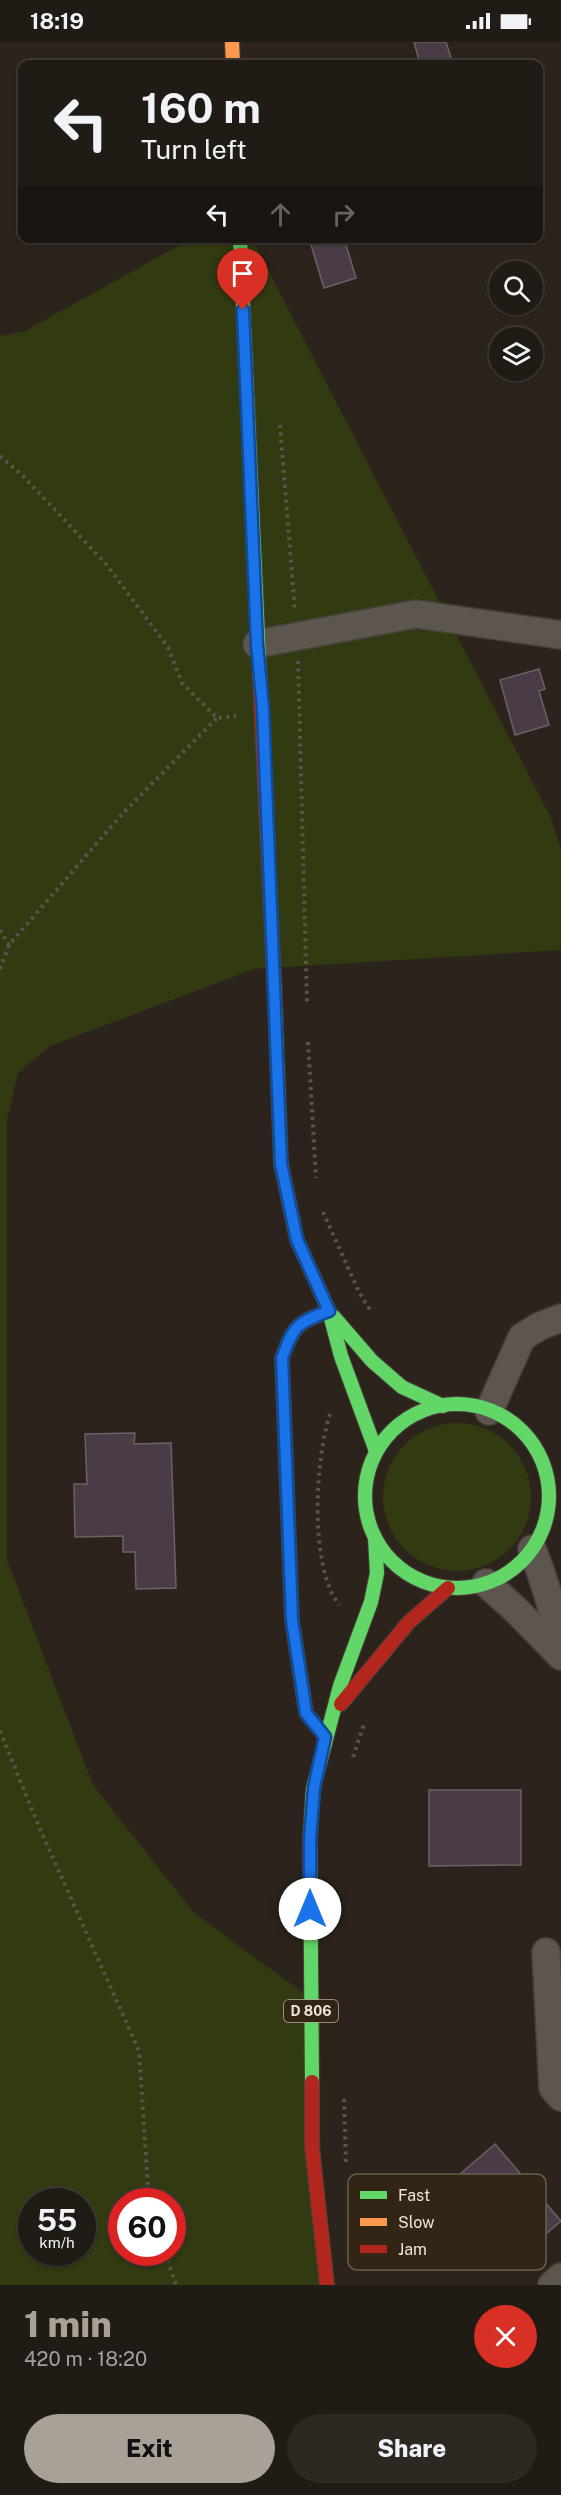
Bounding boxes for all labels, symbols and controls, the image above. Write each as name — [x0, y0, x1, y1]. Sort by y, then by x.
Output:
text: 18:19 — [30, 8, 84, 34]
text: 160 m — [141, 83, 261, 132]
icon: left — [42, 84, 120, 162]
text: Turn left — [141, 133, 247, 165]
icon: left — [201, 198, 234, 231]
icon: ahead — [264, 198, 297, 231]
icon: right — [327, 198, 360, 231]
pin — [217, 248, 268, 310]
icon: arrive — [226, 257, 259, 290]
map controls — [489, 261, 543, 381]
button: search — [489, 261, 543, 315]
button: layers — [489, 327, 543, 381]
position arrow — [278, 1877, 342, 1941]
road number: D 806 — [284, 2000, 338, 2022]
legend — [348, 2174, 546, 2270]
text: Fast — [398, 2186, 430, 2205]
speed limit sign: 60 — [108, 2188, 186, 2266]
text: 55 — [37, 2202, 77, 2238]
text: Slow — [398, 2213, 435, 2232]
text: km/h — [39, 2234, 75, 2251]
text: Jam — [398, 2240, 427, 2259]
text: 1 min — [24, 2303, 112, 2345]
button: close — [474, 2305, 537, 2368]
text: 420 m · 18:20 — [24, 2347, 147, 2371]
button: Exit — [24, 2414, 275, 2483]
button: Share — [287, 2414, 537, 2483]

